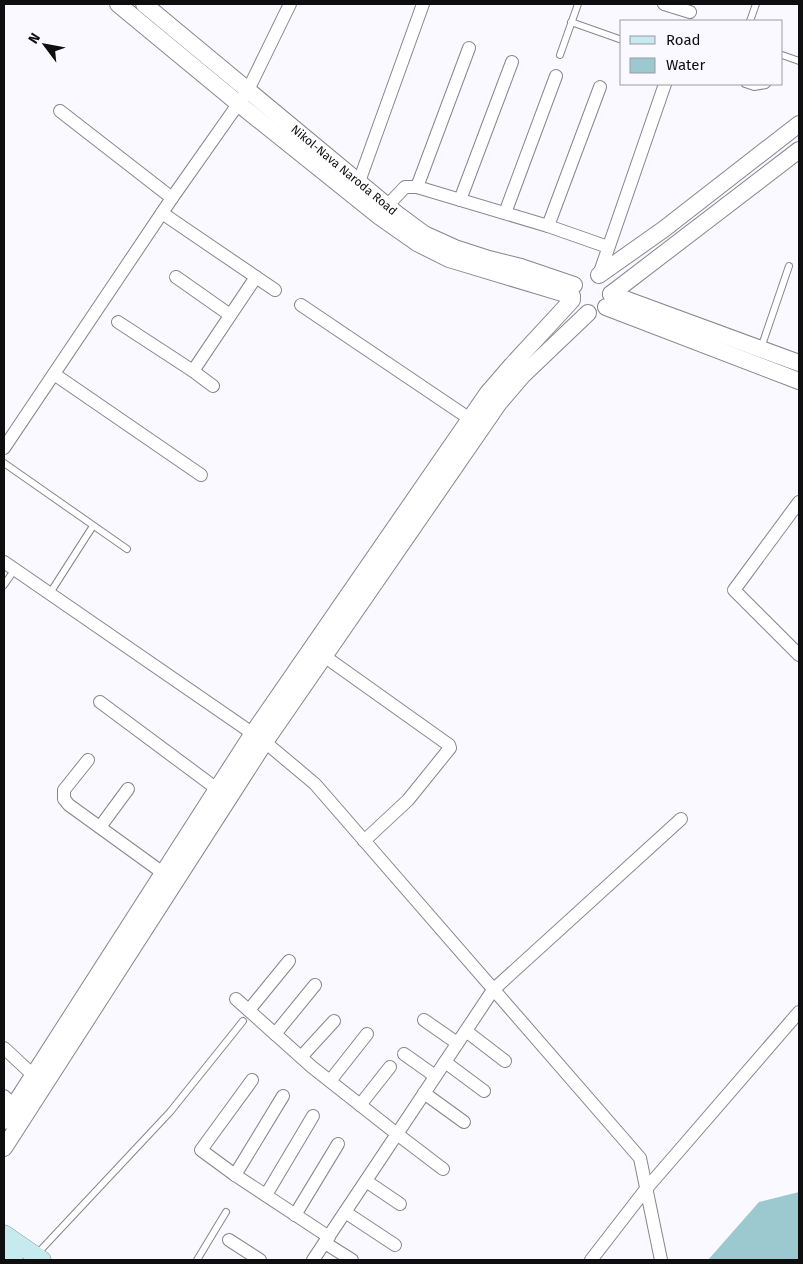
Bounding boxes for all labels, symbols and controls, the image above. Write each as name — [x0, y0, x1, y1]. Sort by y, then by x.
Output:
north arrow — [20, 20, 70, 70]
legend — [620, 20, 783, 85]
text: N — [25, 30, 44, 47]
text: Road — [666, 31, 701, 49]
text: Water — [666, 56, 705, 74]
street label: Nikol-Nava Naroda Road — [288, 122, 400, 218]

